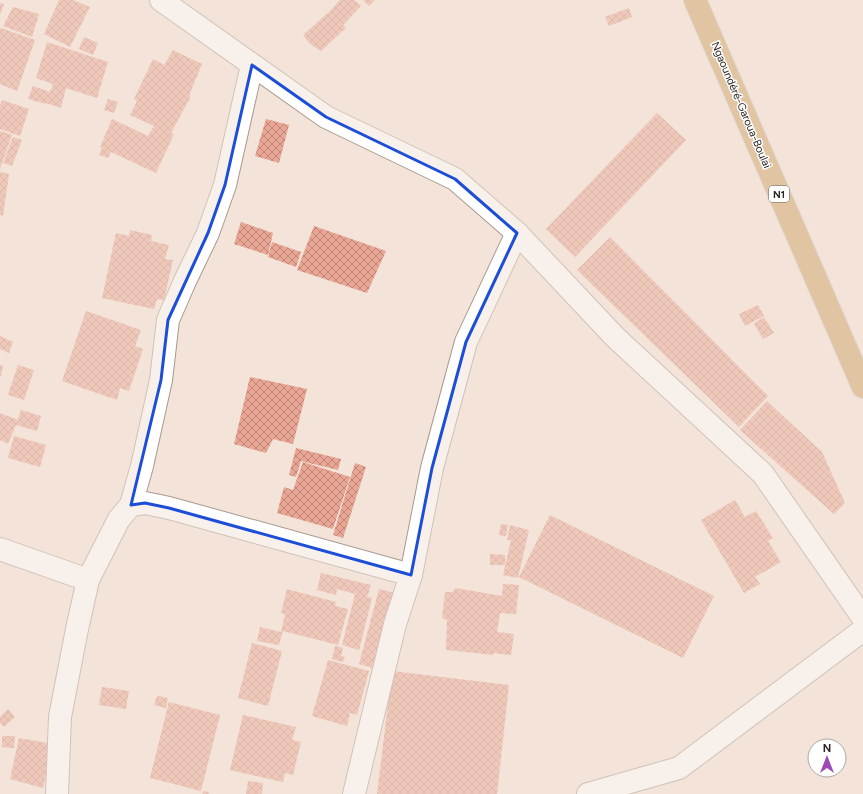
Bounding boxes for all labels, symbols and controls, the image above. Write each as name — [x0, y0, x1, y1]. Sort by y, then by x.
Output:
street label: Ngaoundéré-Garoua-Boulai — [708, 40, 774, 170]
road number: N1 — [769, 186, 789, 202]
north arrow — [807, 738, 847, 778]
text: N — [823, 742, 831, 755]

